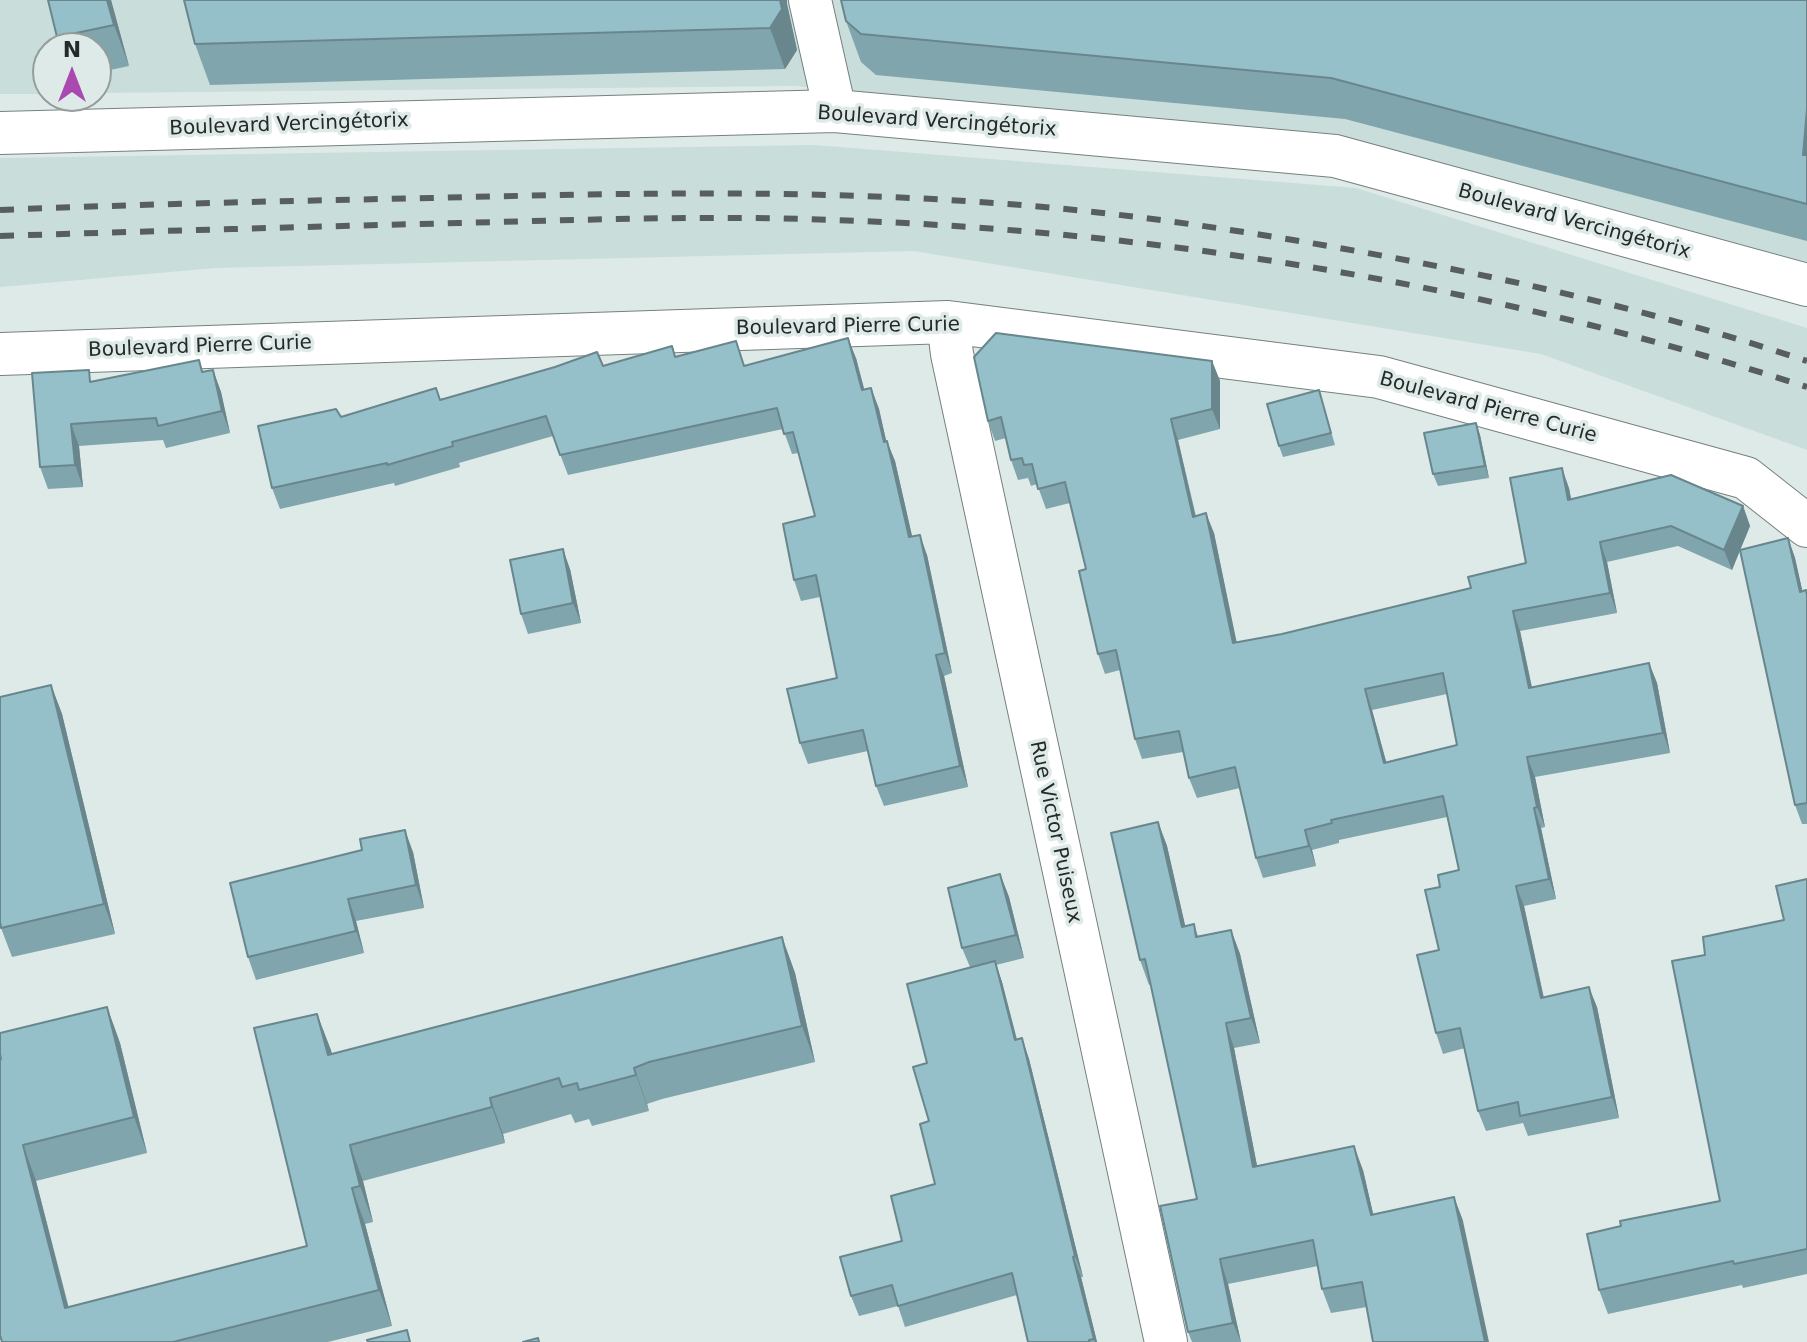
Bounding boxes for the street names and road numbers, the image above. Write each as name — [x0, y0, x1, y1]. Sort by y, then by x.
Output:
street label: Boulevard Vercingétorix — [817, 102, 1057, 142]
street label: Boulevard Vercingétorix — [169, 109, 409, 141]
street label: Boulevard Vercingétorix — [1455, 179, 1693, 265]
street label: Boulevard Pierre Curie — [736, 313, 960, 341]
street label: Boulevard Pierre Curie — [88, 331, 312, 363]
street label: Boulevard Pierre Curie — [1377, 367, 1599, 449]
street label: Rue Victor Puiseux — [1024, 739, 1086, 925]

